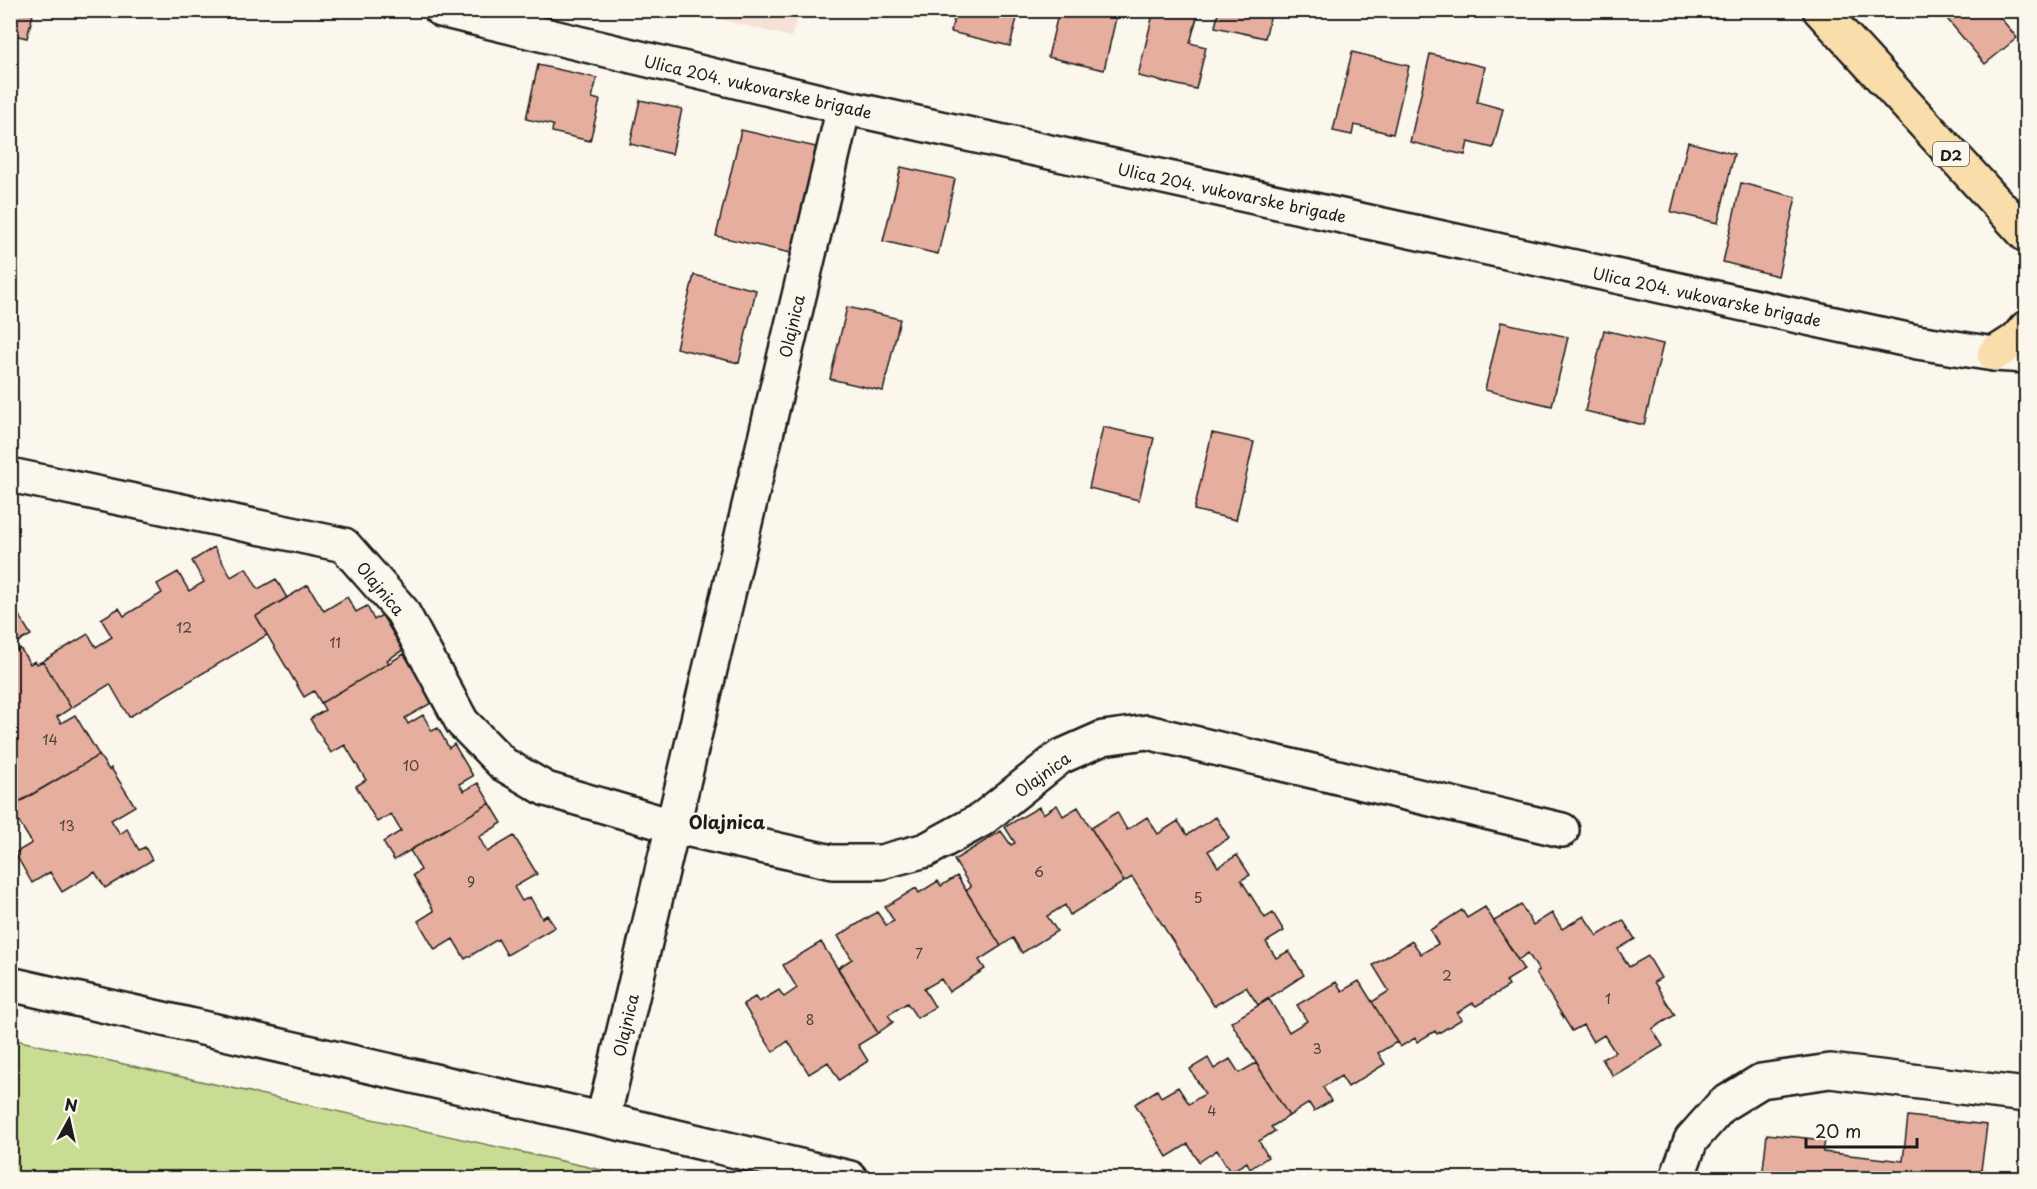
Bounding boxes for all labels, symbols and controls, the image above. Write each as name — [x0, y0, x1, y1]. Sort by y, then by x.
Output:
street label: Ulica 204. vukovarske brigade — [642, 48, 874, 124]
road number: D2 — [1933, 142, 1969, 166]
street label: Ulica 204. vukovarske brigade — [1115, 156, 1349, 228]
street label: Ulica 204. vukovarske brigade — [1590, 260, 1824, 332]
street label: Olajnica — [772, 292, 810, 360]
street label: Olajnica — [351, 556, 411, 620]
house number: 12 — [176, 617, 192, 638]
house number: 11 — [329, 632, 341, 653]
house number: 14 — [42, 729, 58, 750]
street label: Olajnica — [1009, 746, 1075, 802]
house number: 10 — [403, 755, 419, 776]
district label: Olajnica — [689, 808, 766, 835]
house number: 13 — [59, 815, 75, 836]
house number: 6 — [1034, 861, 1044, 882]
house number: 9 — [467, 871, 475, 892]
house number: 5 — [1193, 887, 1203, 908]
house number: 7 — [915, 943, 923, 964]
house number: 2 — [1442, 965, 1452, 986]
house number: 1 — [1605, 988, 1611, 1009]
street label: Olajnica — [606, 991, 644, 1059]
house number: 8 — [806, 1009, 814, 1030]
house number: 3 — [1312, 1038, 1322, 1059]
north arrow — [39, 1090, 99, 1150]
text: N — [63, 1091, 79, 1117]
house number: 4 — [1207, 1100, 1217, 1121]
scale bar — [1806, 1111, 1917, 1149]
text: 20 m — [1815, 1117, 1861, 1144]

